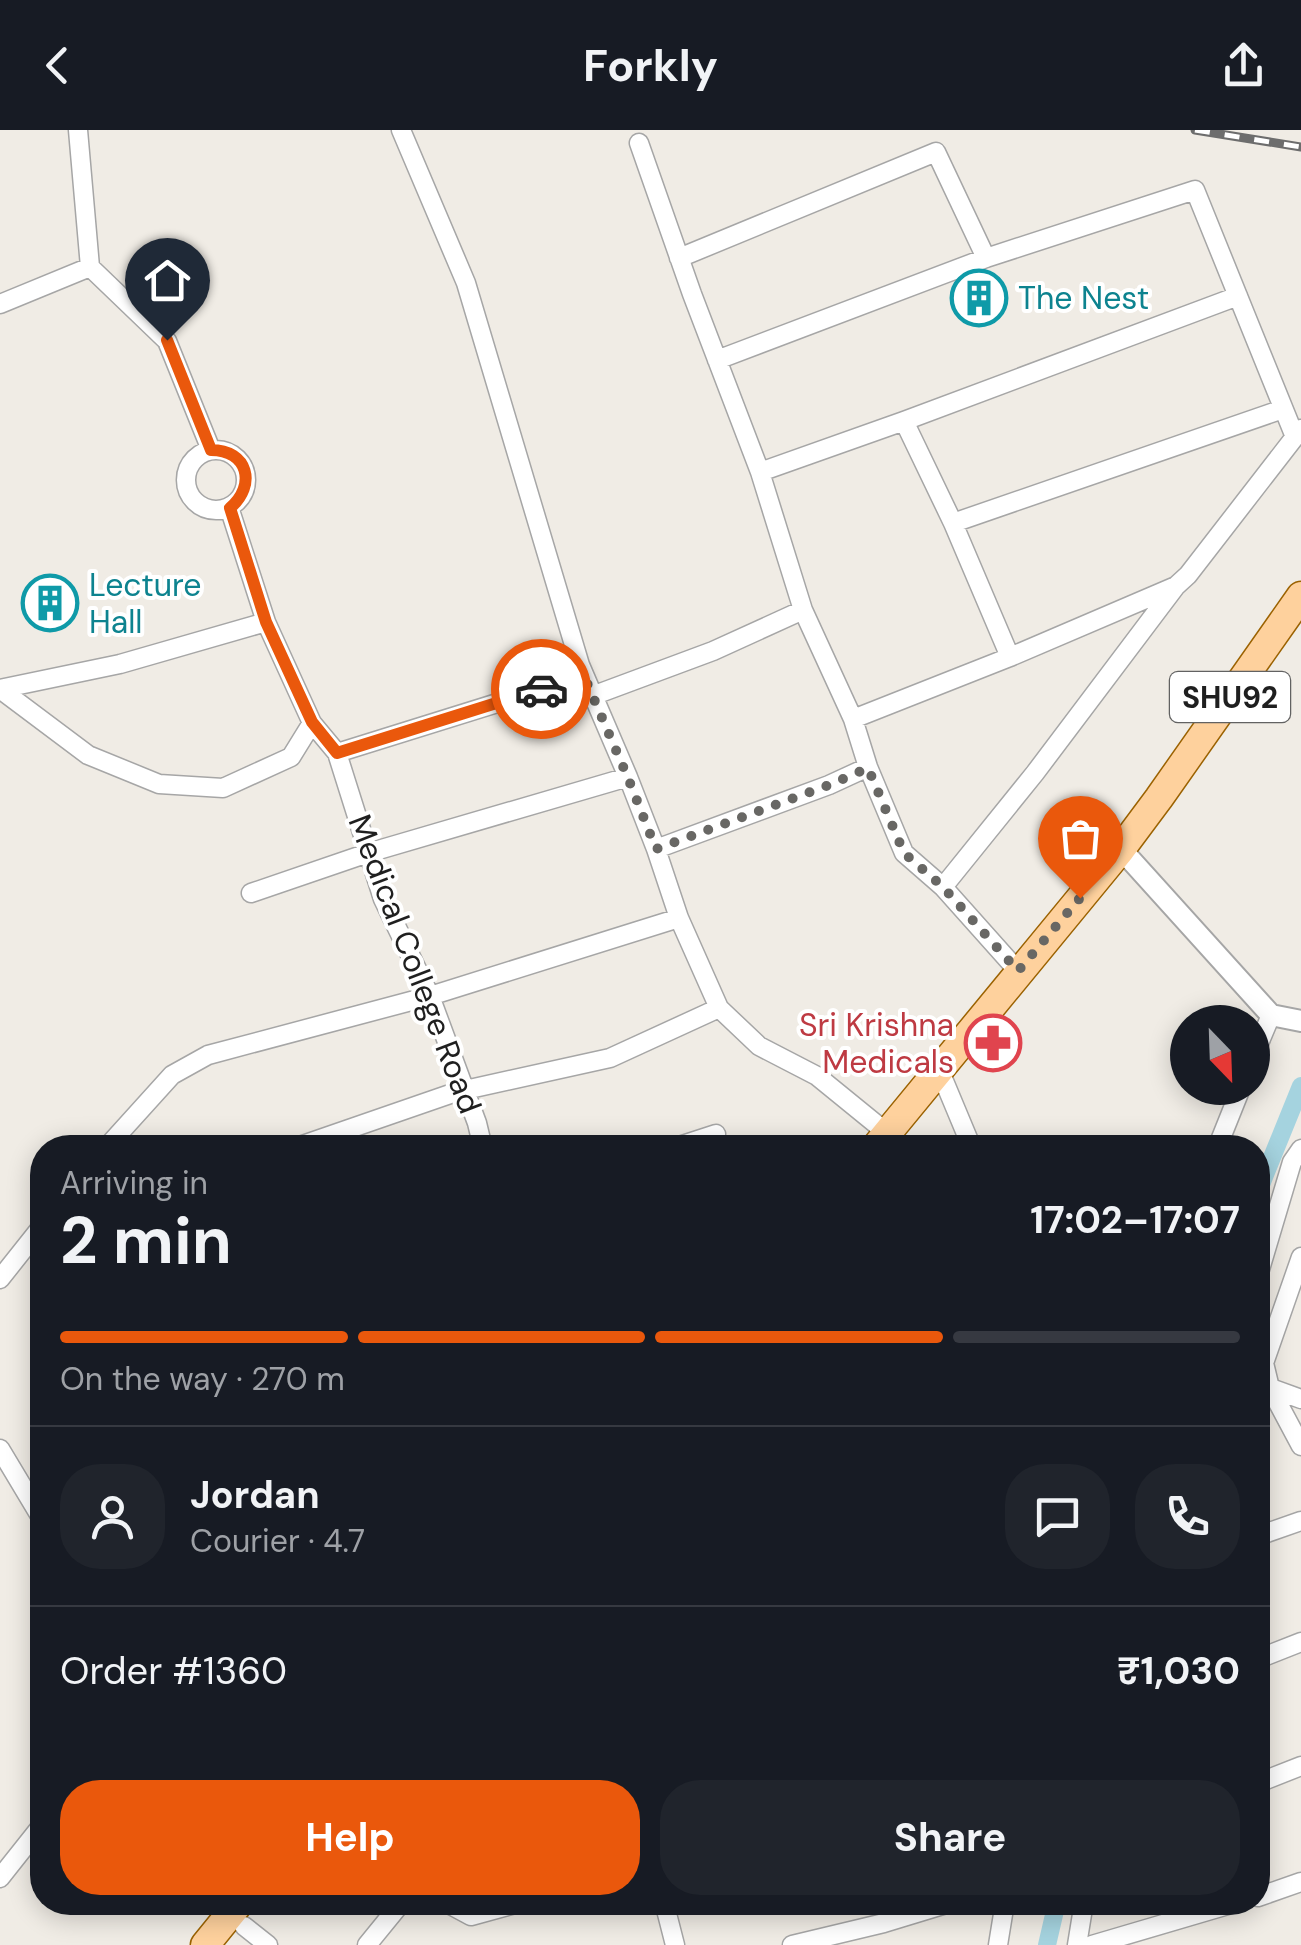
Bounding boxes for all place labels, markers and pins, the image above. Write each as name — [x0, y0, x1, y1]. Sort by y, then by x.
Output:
pin — [125, 238, 210, 341]
building icon: The Nest — [949, 268, 1009, 328]
place label: The Nest — [1018, 277, 1149, 319]
place label: Lecture Hall — [89, 564, 202, 643]
building icon: Lecture Hall — [20, 573, 80, 633]
pin — [1038, 796, 1123, 899]
place label: Sri Krishna Medicals — [799, 1004, 954, 1083]
pharmacy icon: Sri Krishna Medicals — [963, 1013, 1023, 1073]

